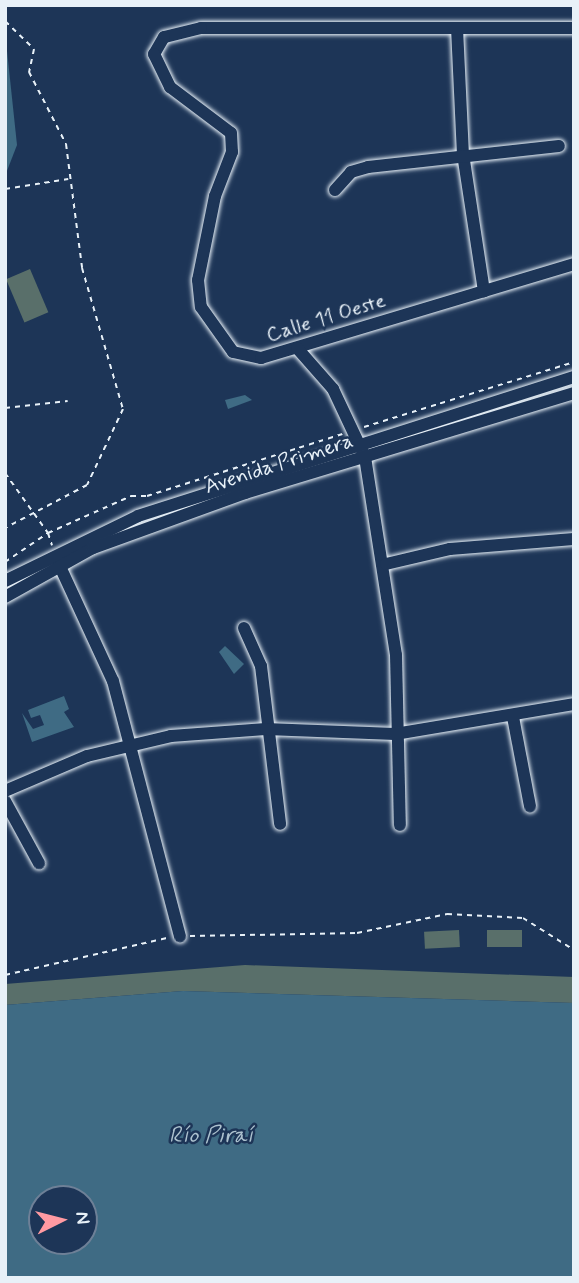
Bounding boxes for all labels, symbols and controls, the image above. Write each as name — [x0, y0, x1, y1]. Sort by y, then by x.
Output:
street label: Calle 11 Oeste — [263, 288, 389, 348]
street label: Avenida Primera — [201, 428, 357, 500]
water label: Río Piraí — [171, 1122, 251, 1150]
north arrow — [28, 1185, 98, 1255]
text: N — [69, 1210, 95, 1226]

